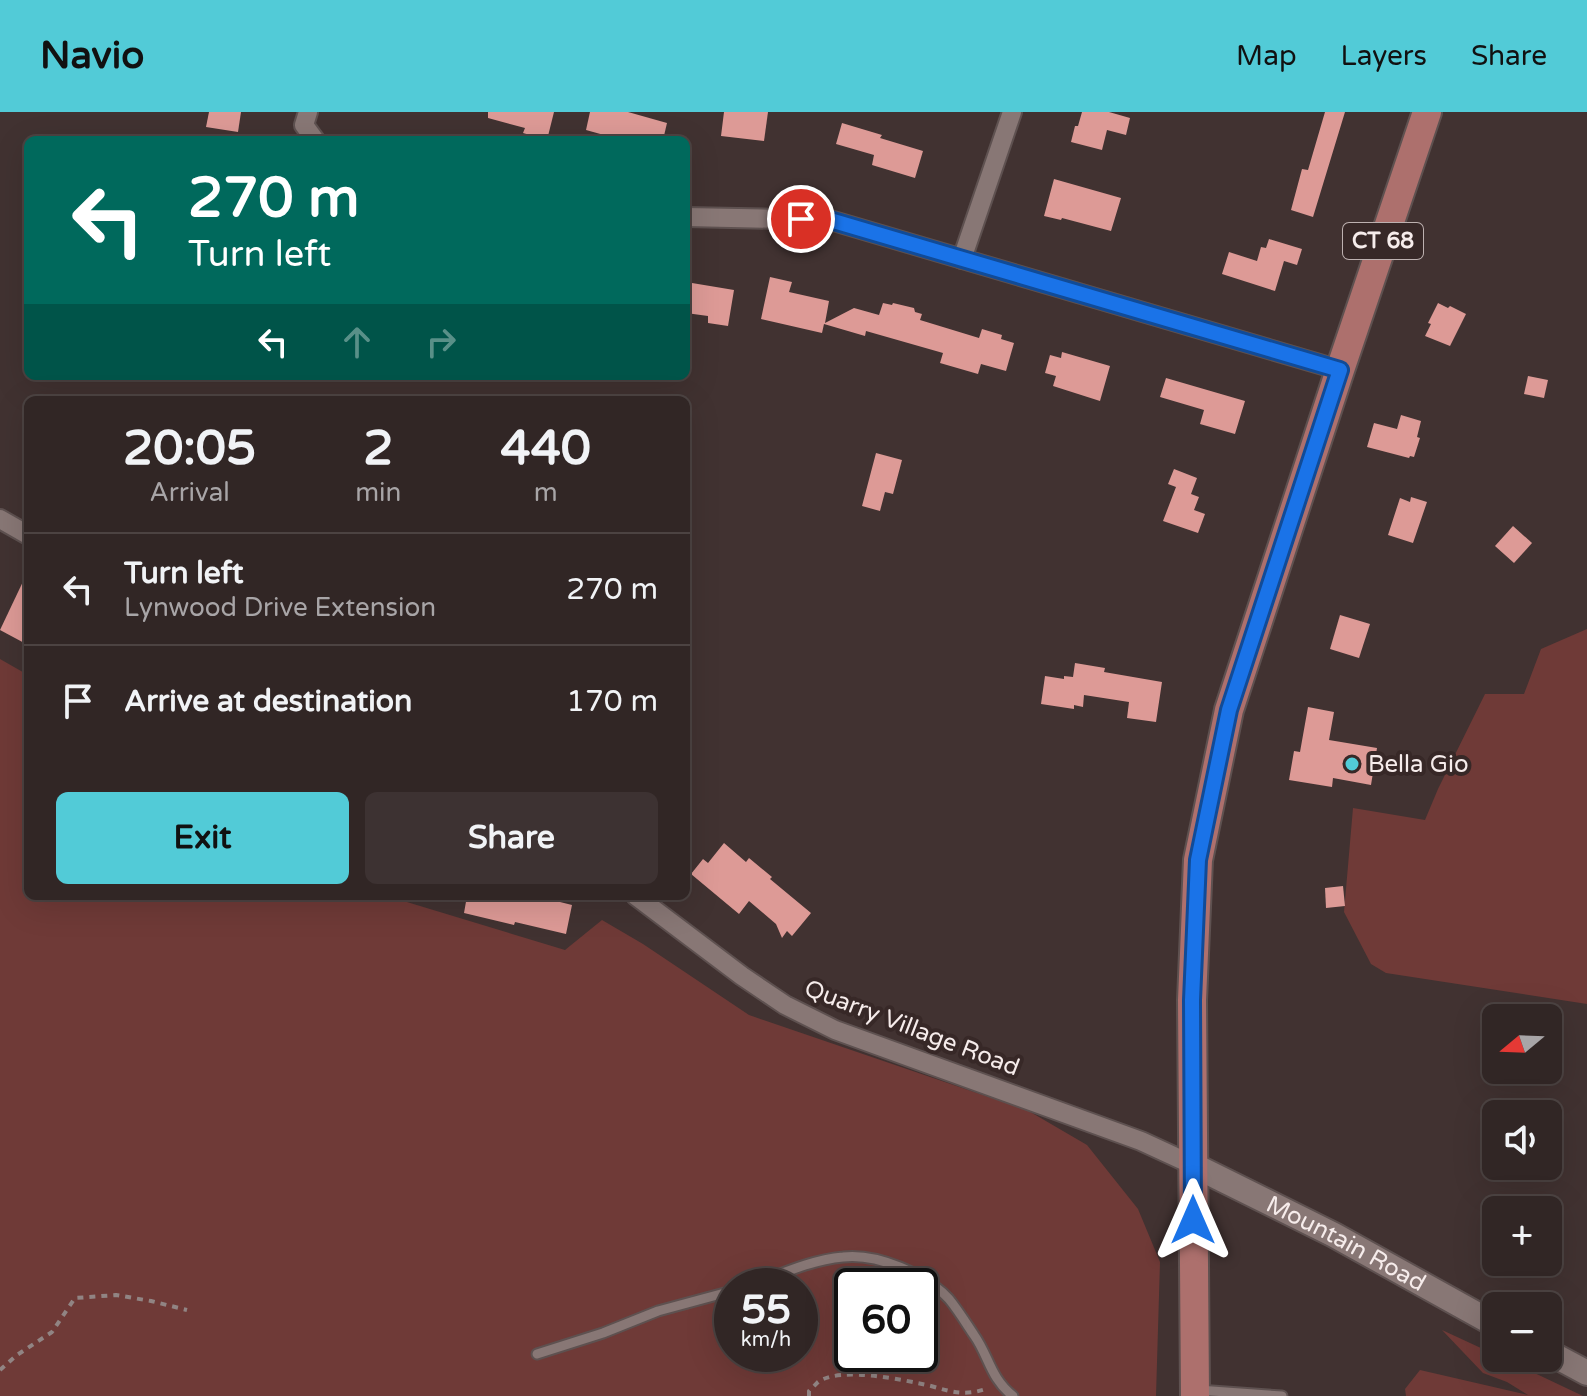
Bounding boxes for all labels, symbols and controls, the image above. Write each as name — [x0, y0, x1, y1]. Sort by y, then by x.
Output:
text: Navio — [40, 33, 144, 79]
text: Map — [1236, 39, 1297, 73]
text: Layers — [1341, 39, 1427, 73]
text: Share — [1471, 39, 1547, 73]
text: 270 m — [188, 165, 359, 232]
icon: left — [56, 168, 160, 272]
pin — [767, 185, 835, 253]
icon: arrive — [779, 197, 823, 241]
road number: CT 68 — [1343, 223, 1423, 259]
text: Turn left — [188, 233, 331, 276]
icon: left — [251, 320, 295, 364]
icon: ahead — [335, 320, 379, 364]
icon: right — [419, 320, 463, 364]
text: 20:05 — [123, 420, 256, 478]
text: 2 — [363, 420, 393, 478]
text: 440 — [500, 420, 591, 478]
text: Arrival — [149, 477, 230, 508]
text: min — [355, 477, 401, 508]
text: m — [534, 477, 558, 508]
text: Turn left — [124, 555, 243, 592]
icon: left — [56, 567, 100, 611]
text: 270 m — [566, 571, 658, 608]
text: Lynwood Drive Extension — [124, 592, 436, 623]
icon: arrive — [56, 679, 100, 723]
text: Arrive at destination — [124, 683, 412, 720]
text: 170 m — [566, 683, 658, 720]
place label: Bella Gio — [1368, 750, 1469, 779]
marker: Bella Gio — [1343, 755, 1361, 773]
button: Exit — [56, 792, 349, 884]
button: Share — [365, 792, 658, 884]
street label: Quarry Village Road — [800, 974, 1024, 1082]
north arrow — [1482, 1004, 1562, 1084]
map controls — [1482, 1004, 1562, 1372]
button: sound — [1482, 1100, 1562, 1180]
position arrow — [1151, 1178, 1235, 1262]
street label: Mountain Road — [1262, 1189, 1431, 1298]
button: + — [1482, 1196, 1562, 1276]
speed limit sign: 60 — [834, 1268, 938, 1372]
text: 55 — [741, 1286, 791, 1334]
button: − — [1482, 1292, 1562, 1372]
text: km/h — [741, 1328, 791, 1352]

